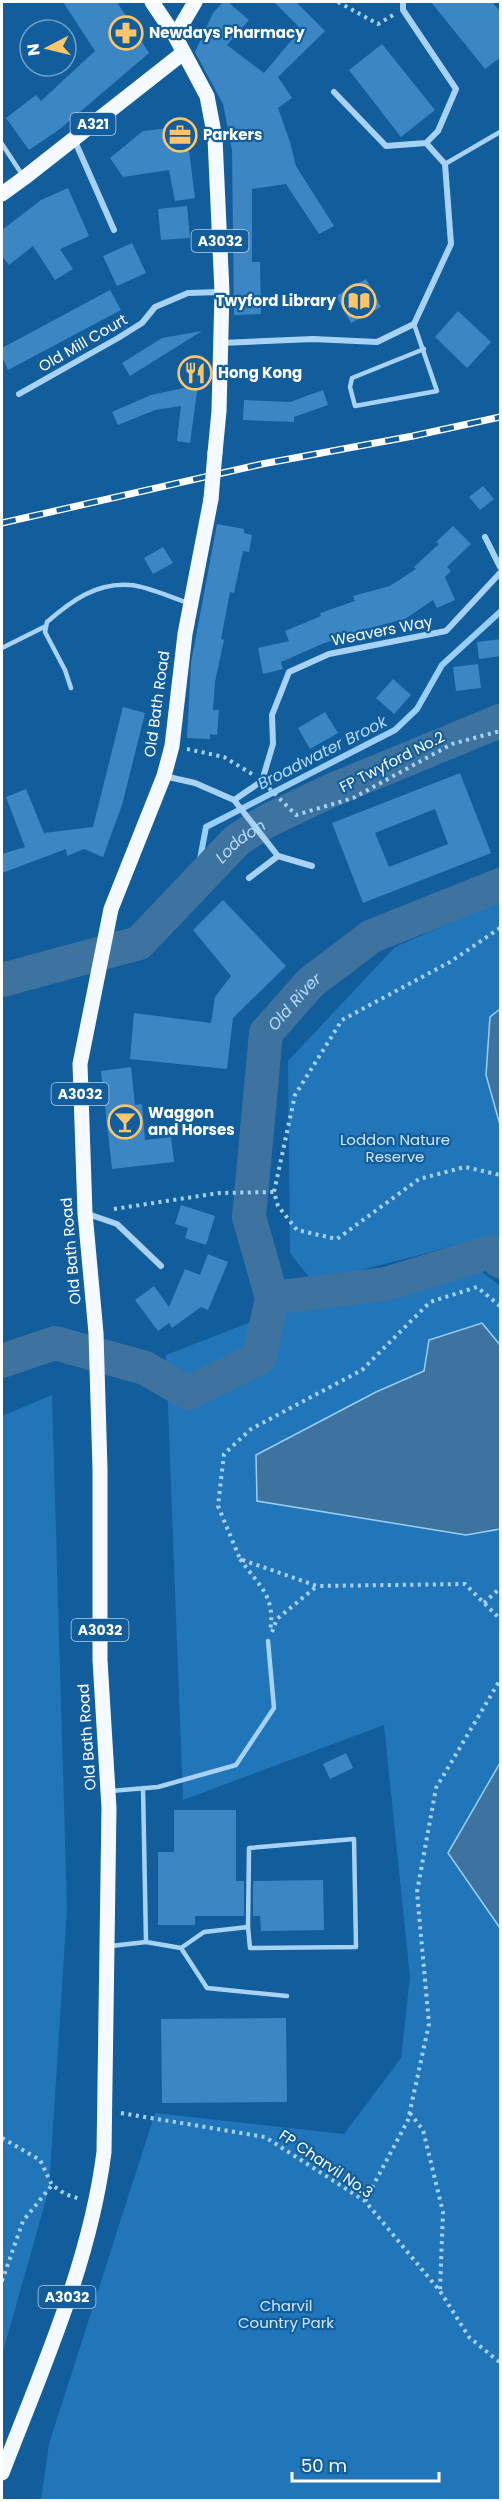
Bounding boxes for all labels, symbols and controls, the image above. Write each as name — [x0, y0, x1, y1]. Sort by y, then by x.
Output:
pharmacy icon: Newdays Pharmacy — [108, 15, 144, 51]
north arrow — [18, 18, 78, 78]
place label: Newdays Pharmacy — [149, 22, 305, 43]
text: N — [21, 42, 46, 57]
road number: A321 — [70, 113, 116, 135]
office icon: Parkers — [162, 117, 198, 153]
place label: Parkers — [203, 124, 262, 145]
road number: A3032 — [192, 230, 248, 252]
library icon: Twyford Library — [341, 283, 377, 319]
place label: Twyford Library — [216, 290, 337, 311]
street label: Old Mill Court — [34, 309, 131, 377]
restaurant icon: Hong Kong — [177, 355, 213, 391]
place label: Hong Kong — [218, 362, 302, 383]
street label: Weavers Way — [330, 610, 435, 651]
street label: Old Bath Road — [139, 649, 174, 758]
water label: Broadwater Brook — [253, 709, 392, 795]
street label: FP Twyford No.2 — [336, 726, 448, 797]
water label: Loddon — [210, 814, 270, 868]
water label: Old River — [262, 967, 327, 1036]
road number: A3032 — [52, 1083, 109, 1105]
place label: Waggon and Horses — [148, 1102, 235, 1140]
bar icon: Waggon and Horses — [107, 1104, 143, 1140]
park label: Loddon Nature Reserve — [340, 1129, 450, 1167]
street label: Old Bath Road — [55, 1197, 86, 1305]
road number: A3032 — [72, 1619, 128, 1641]
street label: Old Bath Road — [72, 1683, 101, 1791]
street label: FP Charvil No.3 — [275, 2124, 377, 2203]
road number: A3032 — [38, 2286, 96, 2308]
park label: Charvil Country Park — [238, 2295, 334, 2333]
scale bar — [292, 2445, 439, 2483]
text: 50 m — [301, 2453, 347, 2478]

